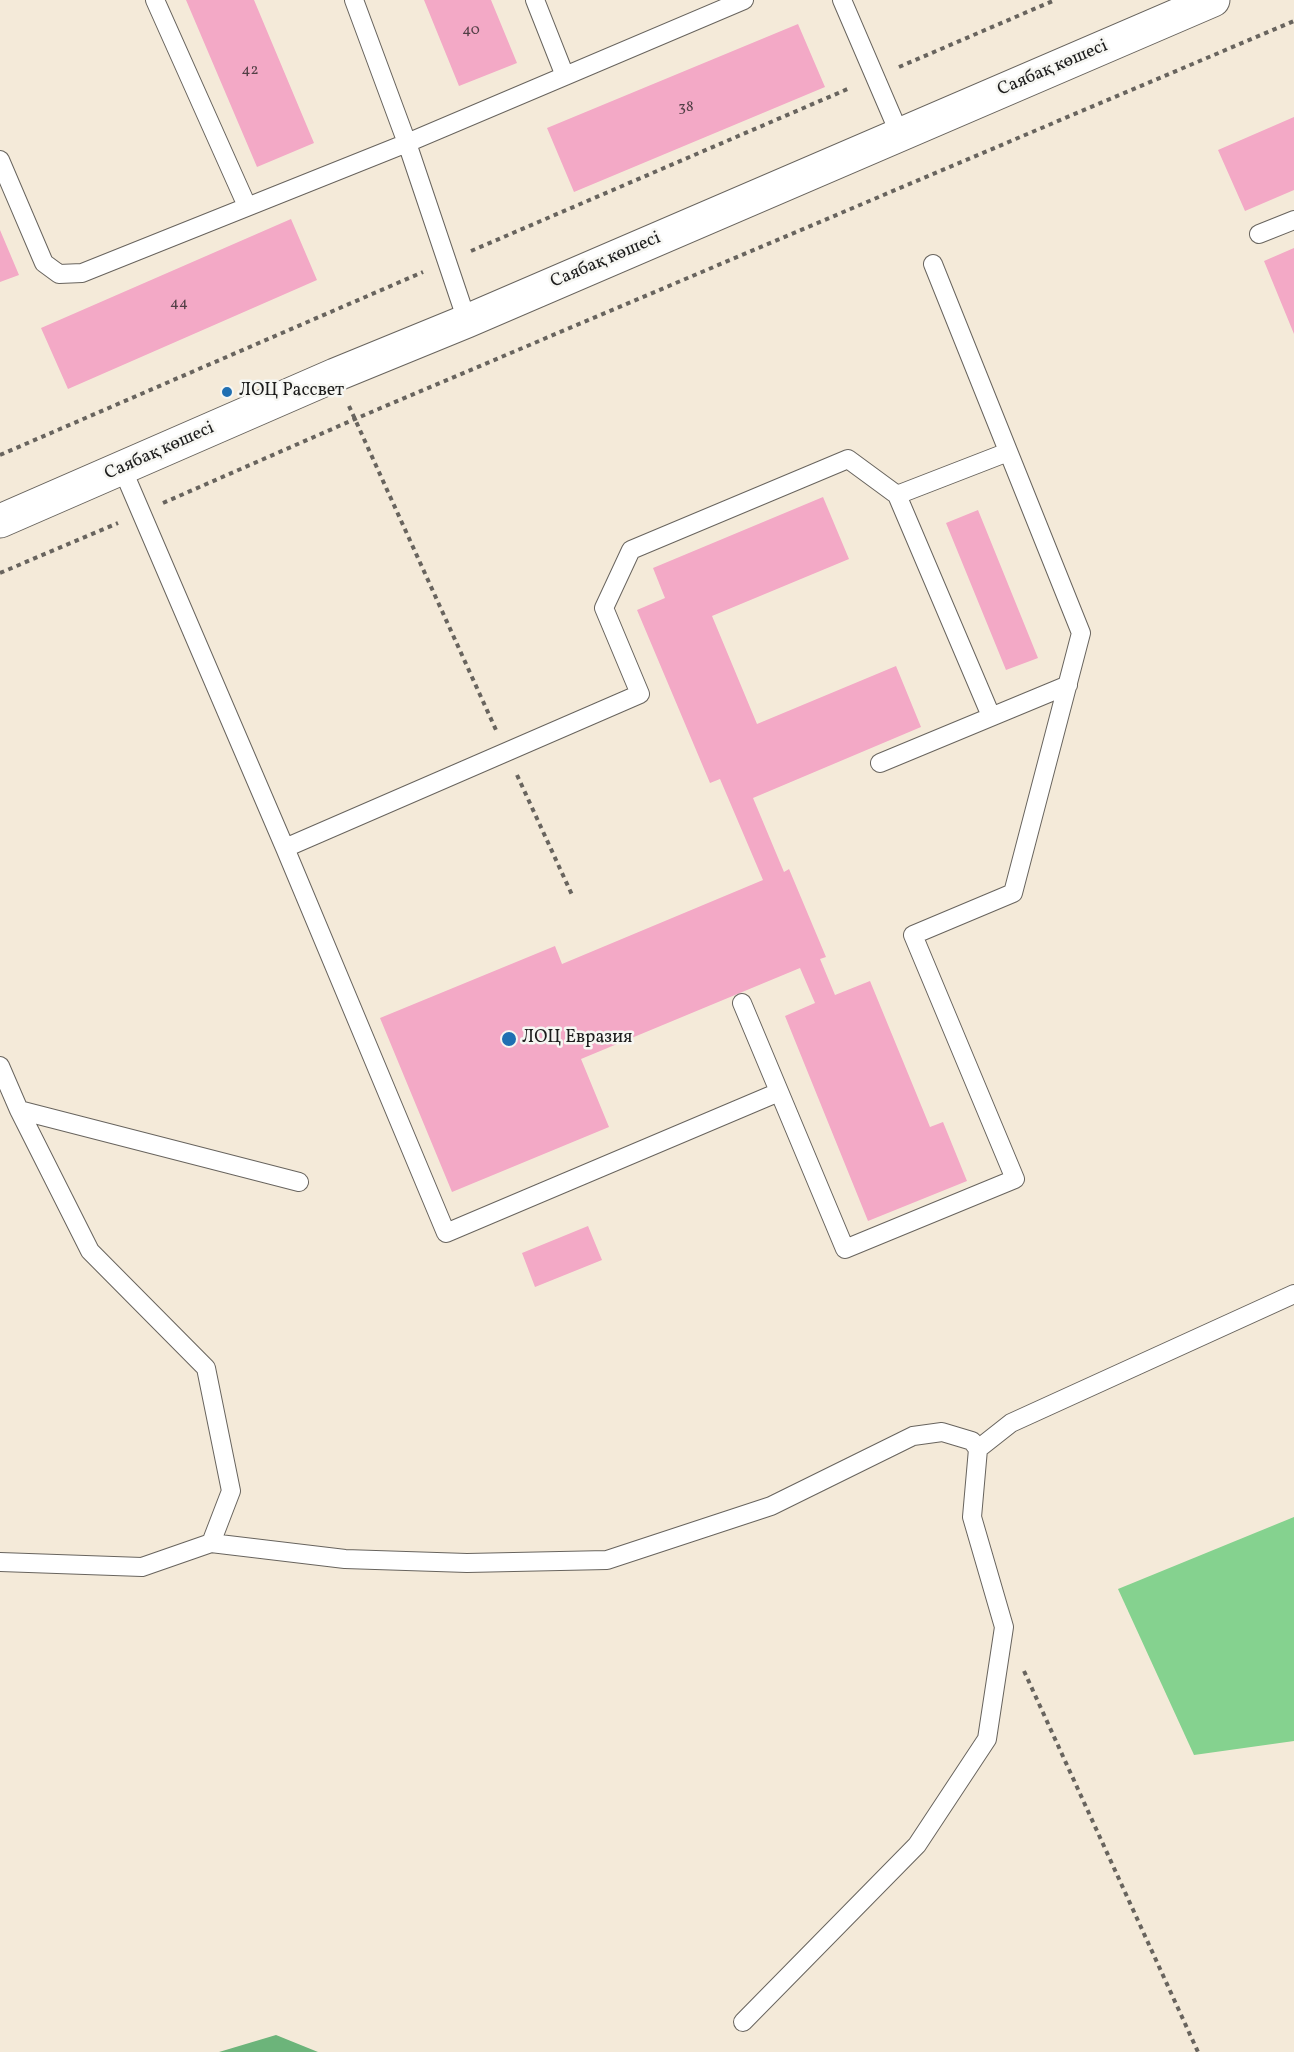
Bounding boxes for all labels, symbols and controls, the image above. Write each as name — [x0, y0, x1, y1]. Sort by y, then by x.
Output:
house number: 40 — [462, 22, 480, 40]
street label: Саябақ көшесі — [995, 36, 1111, 102]
house number: 42 — [241, 62, 259, 80]
house number: 38 — [678, 99, 694, 117]
street label: Саябақ көшесі — [548, 228, 664, 294]
house number: 44 — [170, 295, 188, 313]
place label: ЛОЦ Рассвет — [239, 381, 344, 403]
marker: ЛОЦ Рассвет — [220, 385, 234, 399]
street label: Саябақ көшесі — [102, 418, 218, 486]
place label: ЛОЦ Евразия — [522, 1028, 632, 1050]
marker: ЛОЦ Евразия — [500, 1030, 518, 1048]

